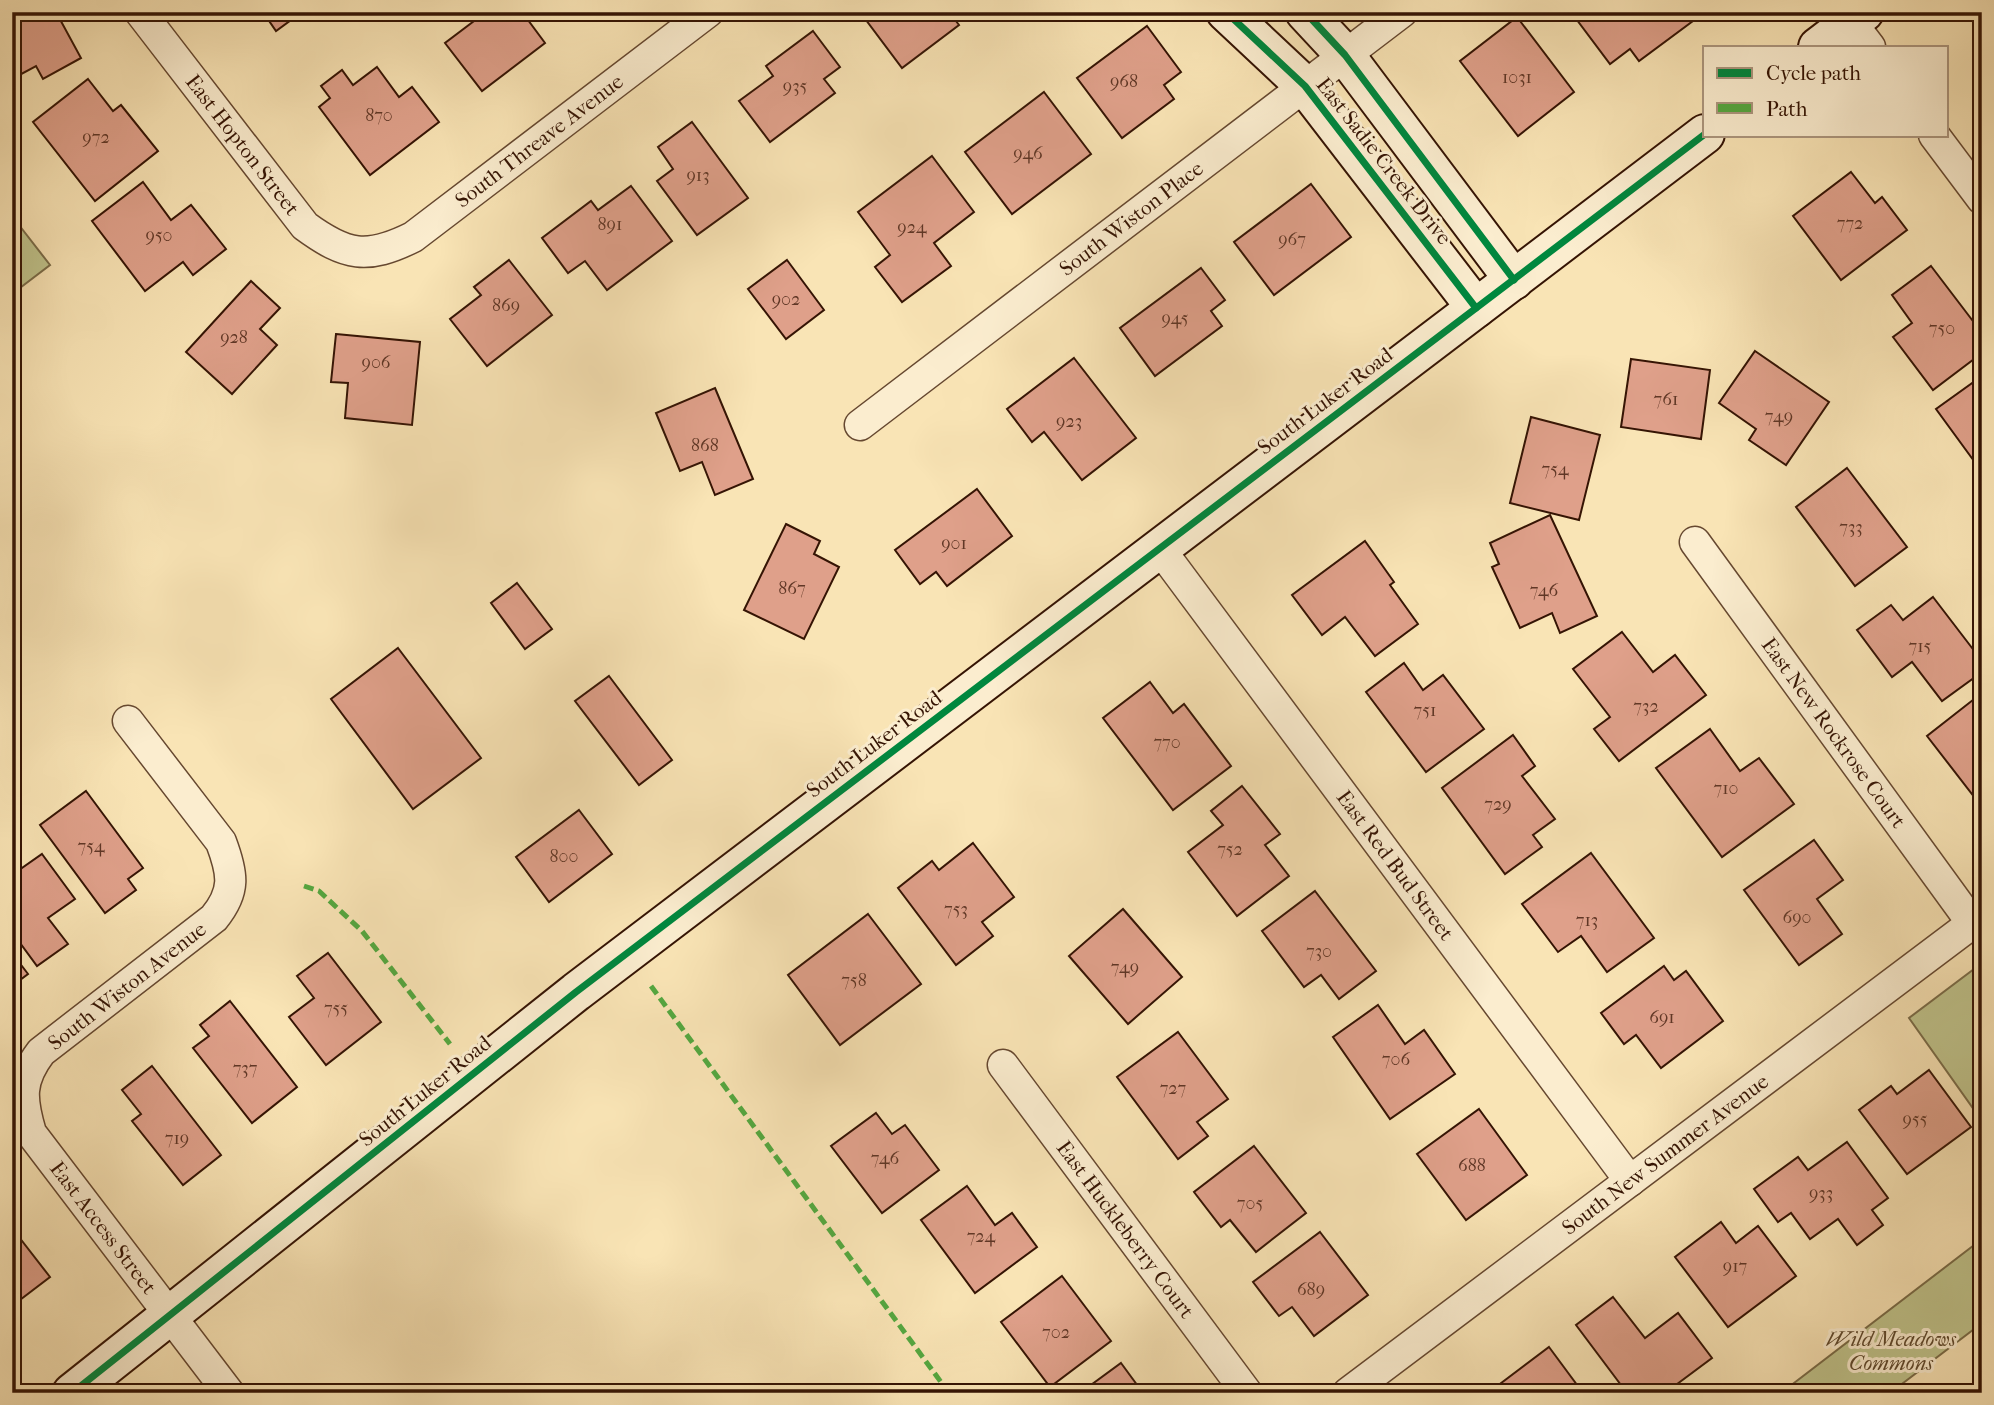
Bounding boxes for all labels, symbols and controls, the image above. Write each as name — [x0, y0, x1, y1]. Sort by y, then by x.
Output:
legend — [1703, 46, 1948, 136]
text: Cycle path — [1766, 61, 1861, 85]
house number: 1031 — [1502, 67, 1532, 88]
street label: South Threave Avenue — [451, 69, 628, 212]
street label: East Hopton Street — [181, 70, 305, 220]
house number: 968 — [1110, 71, 1138, 92]
street label: East Sadie Creek Drive — [1311, 73, 1457, 249]
house number: 935 — [783, 76, 808, 97]
text: Path — [1766, 97, 1808, 121]
house number: 870 — [365, 105, 393, 126]
house number: 972 — [82, 127, 110, 148]
house number: 946 — [1013, 143, 1043, 164]
street label: South Wiston Place — [1055, 156, 1208, 281]
house number: 913 — [686, 165, 710, 186]
house number: 772 — [1837, 213, 1863, 234]
house number: 891 — [598, 214, 622, 235]
house number: 924 — [897, 217, 927, 238]
house number: 950 — [145, 225, 173, 246]
house number: 967 — [1278, 229, 1306, 250]
house number: 902 — [772, 289, 800, 310]
house number: 869 — [492, 295, 520, 316]
house number: 945 — [1161, 308, 1189, 329]
house number: 750 — [1929, 318, 1955, 339]
house number: 928 — [220, 327, 248, 348]
street label: South Luker Road — [1253, 342, 1398, 459]
house number: 906 — [361, 352, 391, 373]
house number: 761 — [1654, 389, 1678, 410]
house number: 749 — [1765, 406, 1793, 427]
house number: 923 — [1056, 411, 1082, 432]
house number: 868 — [691, 435, 719, 456]
house number: 754 — [1541, 459, 1569, 480]
house number: 733 — [1839, 517, 1863, 538]
house number: 901 — [941, 533, 967, 554]
house number: 867 — [778, 578, 806, 599]
house number: 746 — [1530, 580, 1559, 601]
street label: East New Rockrose Court — [1757, 633, 1911, 833]
house number: 715 — [1909, 636, 1932, 657]
street label: South Luker Road — [802, 685, 947, 802]
house number: 732 — [1633, 696, 1659, 717]
house number: 751 — [1414, 700, 1436, 721]
house number: 770 — [1153, 732, 1181, 753]
house number: 710 — [1714, 778, 1738, 799]
street label: East Red Bud Street — [1332, 786, 1459, 945]
house number: 729 — [1484, 794, 1512, 815]
house number: 754 — [77, 836, 105, 857]
house number: 752 — [1217, 839, 1243, 860]
house number: 800 — [550, 846, 578, 867]
house number: 753 — [944, 899, 968, 920]
house number: 690 — [1782, 907, 1812, 928]
house number: 713 — [1576, 910, 1598, 931]
street label: South Wiston Avenue — [43, 917, 211, 1055]
house number: 730 — [1306, 941, 1332, 962]
house number: 749 — [1111, 957, 1139, 978]
house number: 758 — [841, 970, 867, 991]
house number: 755 — [324, 998, 348, 1019]
house number: 691 — [1649, 1007, 1675, 1028]
street label: South Luker Road — [354, 1030, 496, 1151]
house number: 706 — [1382, 1049, 1410, 1070]
house number: 737 — [233, 1058, 258, 1079]
street label: South New Summer Avenue — [1557, 1069, 1773, 1240]
house number: 727 — [1160, 1078, 1187, 1099]
house number: 955 — [1903, 1109, 1928, 1130]
house number: 719 — [165, 1128, 189, 1149]
street label: East Huckleberry Court — [1052, 1136, 1199, 1323]
house number: 746 — [871, 1148, 900, 1169]
house number: 688 — [1458, 1155, 1486, 1176]
street label: East Access Street — [45, 1157, 162, 1299]
house number: 933 — [1809, 1183, 1833, 1204]
house number: 705 — [1237, 1193, 1263, 1214]
house number: 724 — [967, 1226, 996, 1247]
house number: 917 — [1723, 1256, 1748, 1277]
house number: 689 — [1297, 1279, 1325, 1300]
house number: 702 — [1042, 1322, 1070, 1343]
park label: Wild Meadows Commons — [1826, 1327, 1957, 1375]

